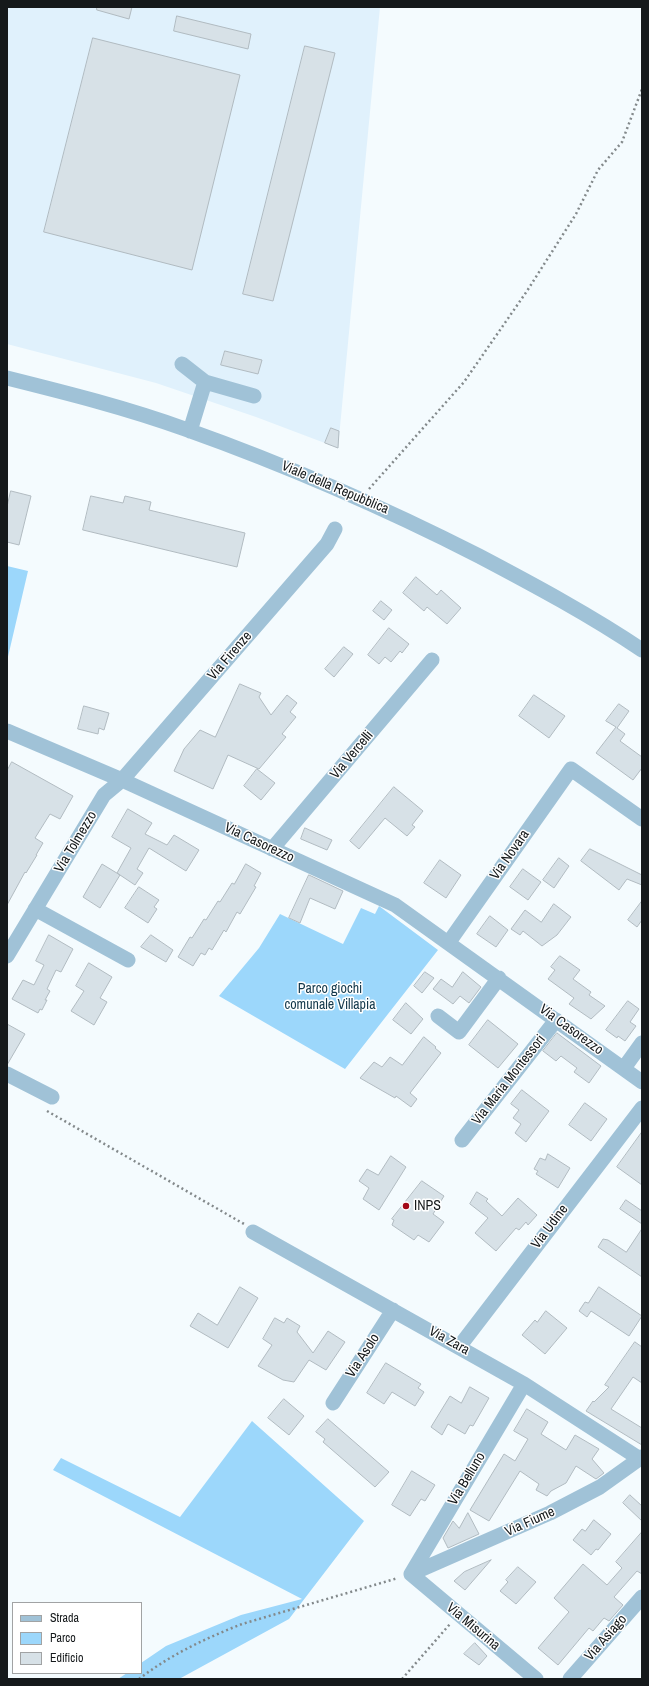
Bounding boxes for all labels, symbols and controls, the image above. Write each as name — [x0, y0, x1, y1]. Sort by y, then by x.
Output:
street label: Viale della Repubblica — [279, 458, 391, 518]
street label: Via Firenze — [204, 628, 256, 684]
street label: Via Vercelli — [327, 727, 377, 783]
street label: Via Tolmezzo — [51, 808, 101, 876]
street label: Via Casorezzo — [221, 820, 297, 866]
street label: Via Novara — [487, 827, 533, 883]
park label: Parco giochi comunale Villapia — [284, 981, 376, 1014]
street label: Via Casorezzo — [536, 1001, 606, 1059]
street label: Via Maria Montessori — [469, 1032, 549, 1128]
place label: INPS — [414, 1198, 441, 1214]
marker: INPS — [401, 1201, 411, 1211]
street label: Via Udine — [528, 1202, 572, 1252]
street label: Via Zara — [426, 1323, 472, 1359]
street label: Via Asolo — [343, 1331, 383, 1381]
street label: Via Belluno — [445, 1450, 489, 1508]
street label: Via Fiume — [502, 1504, 558, 1540]
street label: Via Misurina — [443, 1600, 503, 1654]
legend — [12, 1602, 142, 1674]
text: Strada — [50, 1610, 79, 1626]
street label: Via Asiago — [581, 1611, 631, 1665]
text: Parco — [50, 1630, 76, 1646]
text: Edificio — [50, 1650, 83, 1666]

